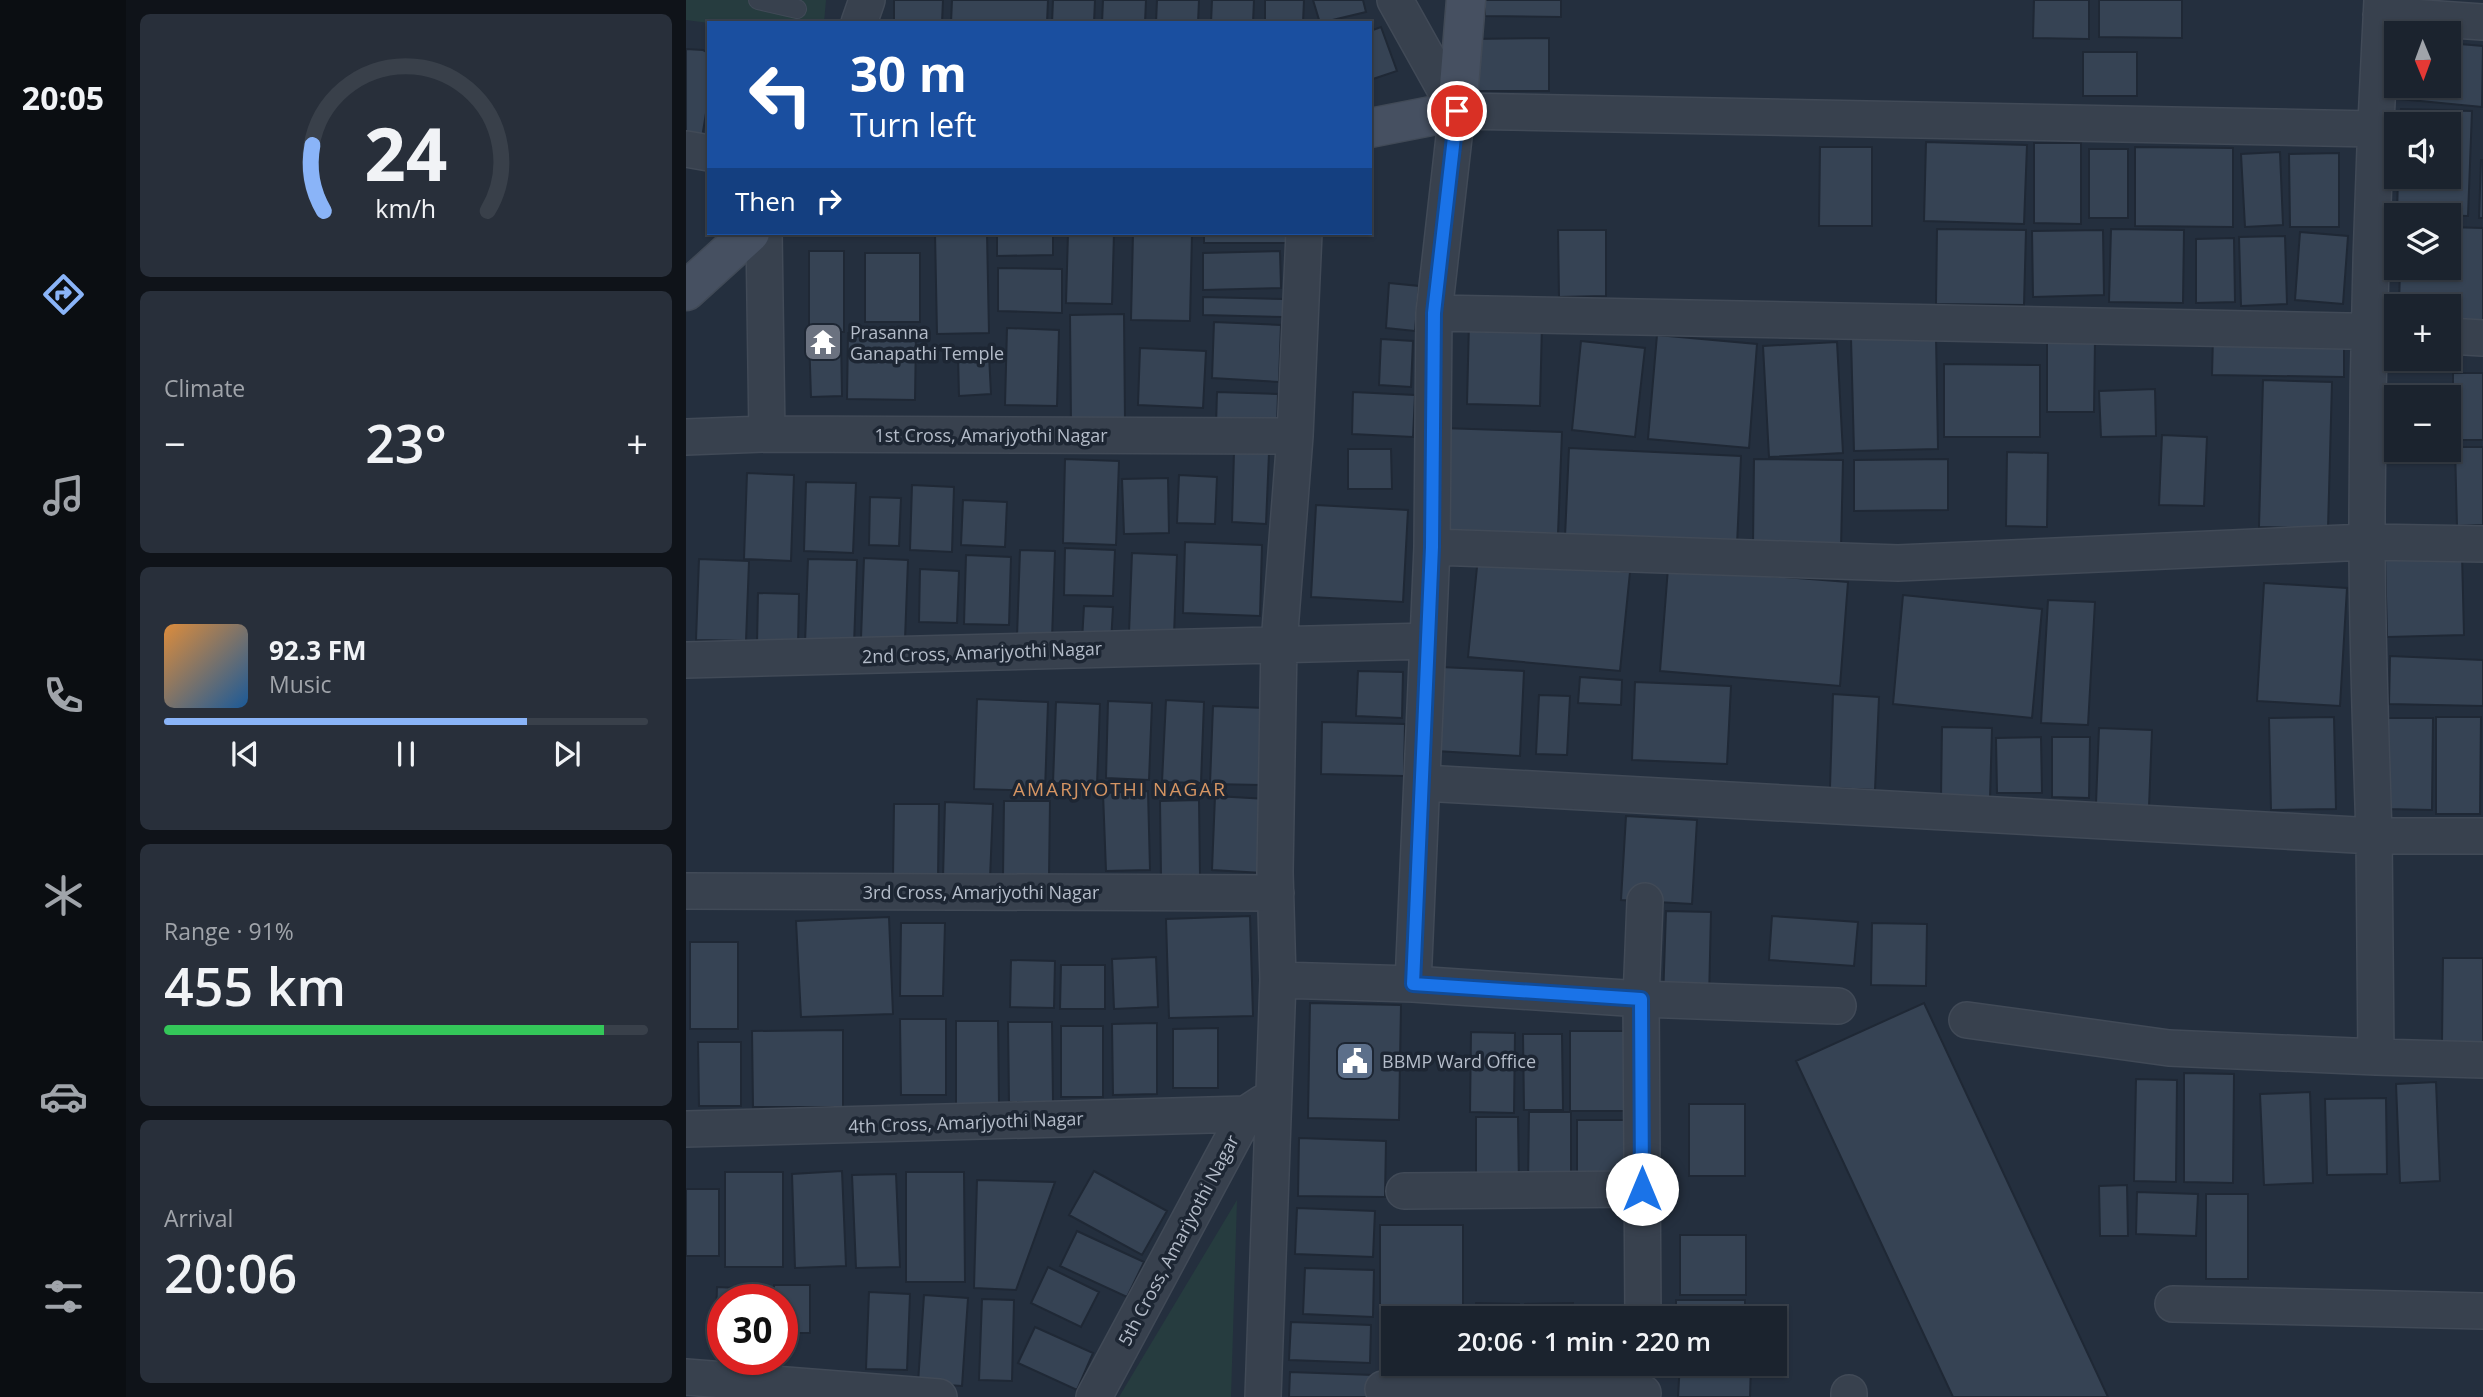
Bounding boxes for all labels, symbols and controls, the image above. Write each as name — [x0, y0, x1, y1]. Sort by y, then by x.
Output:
north arrow — [2384, 21, 2460, 98]
map controls — [2384, 21, 2461, 462]
text: 30 m — [850, 40, 967, 106]
icon: left — [735, 49, 826, 140]
text: 20:05 — [22, 76, 104, 119]
pin — [1427, 81, 1487, 141]
icon: arrive — [1438, 92, 1476, 130]
text: Turn left — [850, 103, 976, 146]
text: 24 — [364, 104, 448, 203]
button: sound — [2384, 112, 2461, 189]
icon: right — [810, 182, 848, 220]
text: Then — [735, 183, 796, 219]
text: km/h — [376, 191, 436, 225]
button: layers — [2384, 203, 2461, 280]
icon: directions — [39, 270, 88, 319]
button: + — [2384, 294, 2461, 371]
place label: Prasanna Ganapathi Temple — [850, 320, 1004, 365]
temple icon: Prasanna Ganapathi Temple — [802, 321, 844, 363]
text: Climate — [164, 372, 245, 404]
button: − — [2384, 385, 2461, 462]
text: 23° — [365, 407, 447, 478]
text: − — [164, 417, 186, 469]
text: + — [626, 417, 648, 469]
street label: 1st Cross, Amarjyothi Nagar — [874, 423, 1108, 447]
icon: music — [39, 471, 88, 520]
text: 92.3 FM — [269, 632, 367, 668]
street label: 2nd Cross, Amarjyothi Nagar — [862, 636, 1103, 668]
text: Music — [269, 668, 332, 700]
icon: phone — [39, 671, 88, 720]
icon: previous — [226, 735, 264, 773]
icon: pause — [387, 735, 425, 773]
icon: next — [548, 735, 586, 773]
district label: AMARJYOTHI NAGAR — [1013, 776, 1227, 802]
icon: climate — [39, 871, 88, 920]
street label: 3rd Cross, Amarjyothi Nagar — [863, 880, 1100, 904]
text: Range · 91% — [164, 915, 294, 947]
text: 455 km — [164, 950, 346, 1021]
public building icon: BBMP Ward Office — [1334, 1040, 1376, 1082]
place label: BBMP Ward Office — [1382, 1049, 1536, 1073]
icon: car — [39, 1072, 88, 1121]
street label: 4th Cross, Amarjyothi Nagar — [848, 1106, 1085, 1138]
street label: 5th Cross, Amarjyothi Nagar — [1112, 1130, 1244, 1350]
position arrow — [1605, 1152, 1679, 1226]
text: Arrival — [164, 1202, 233, 1234]
text: 20:06 — [164, 1237, 297, 1308]
icon: filters — [39, 1272, 88, 1321]
speed limit sign: 30 — [707, 1284, 798, 1375]
text: 20:06 · 1 min · 220 m — [1457, 1323, 1711, 1359]

